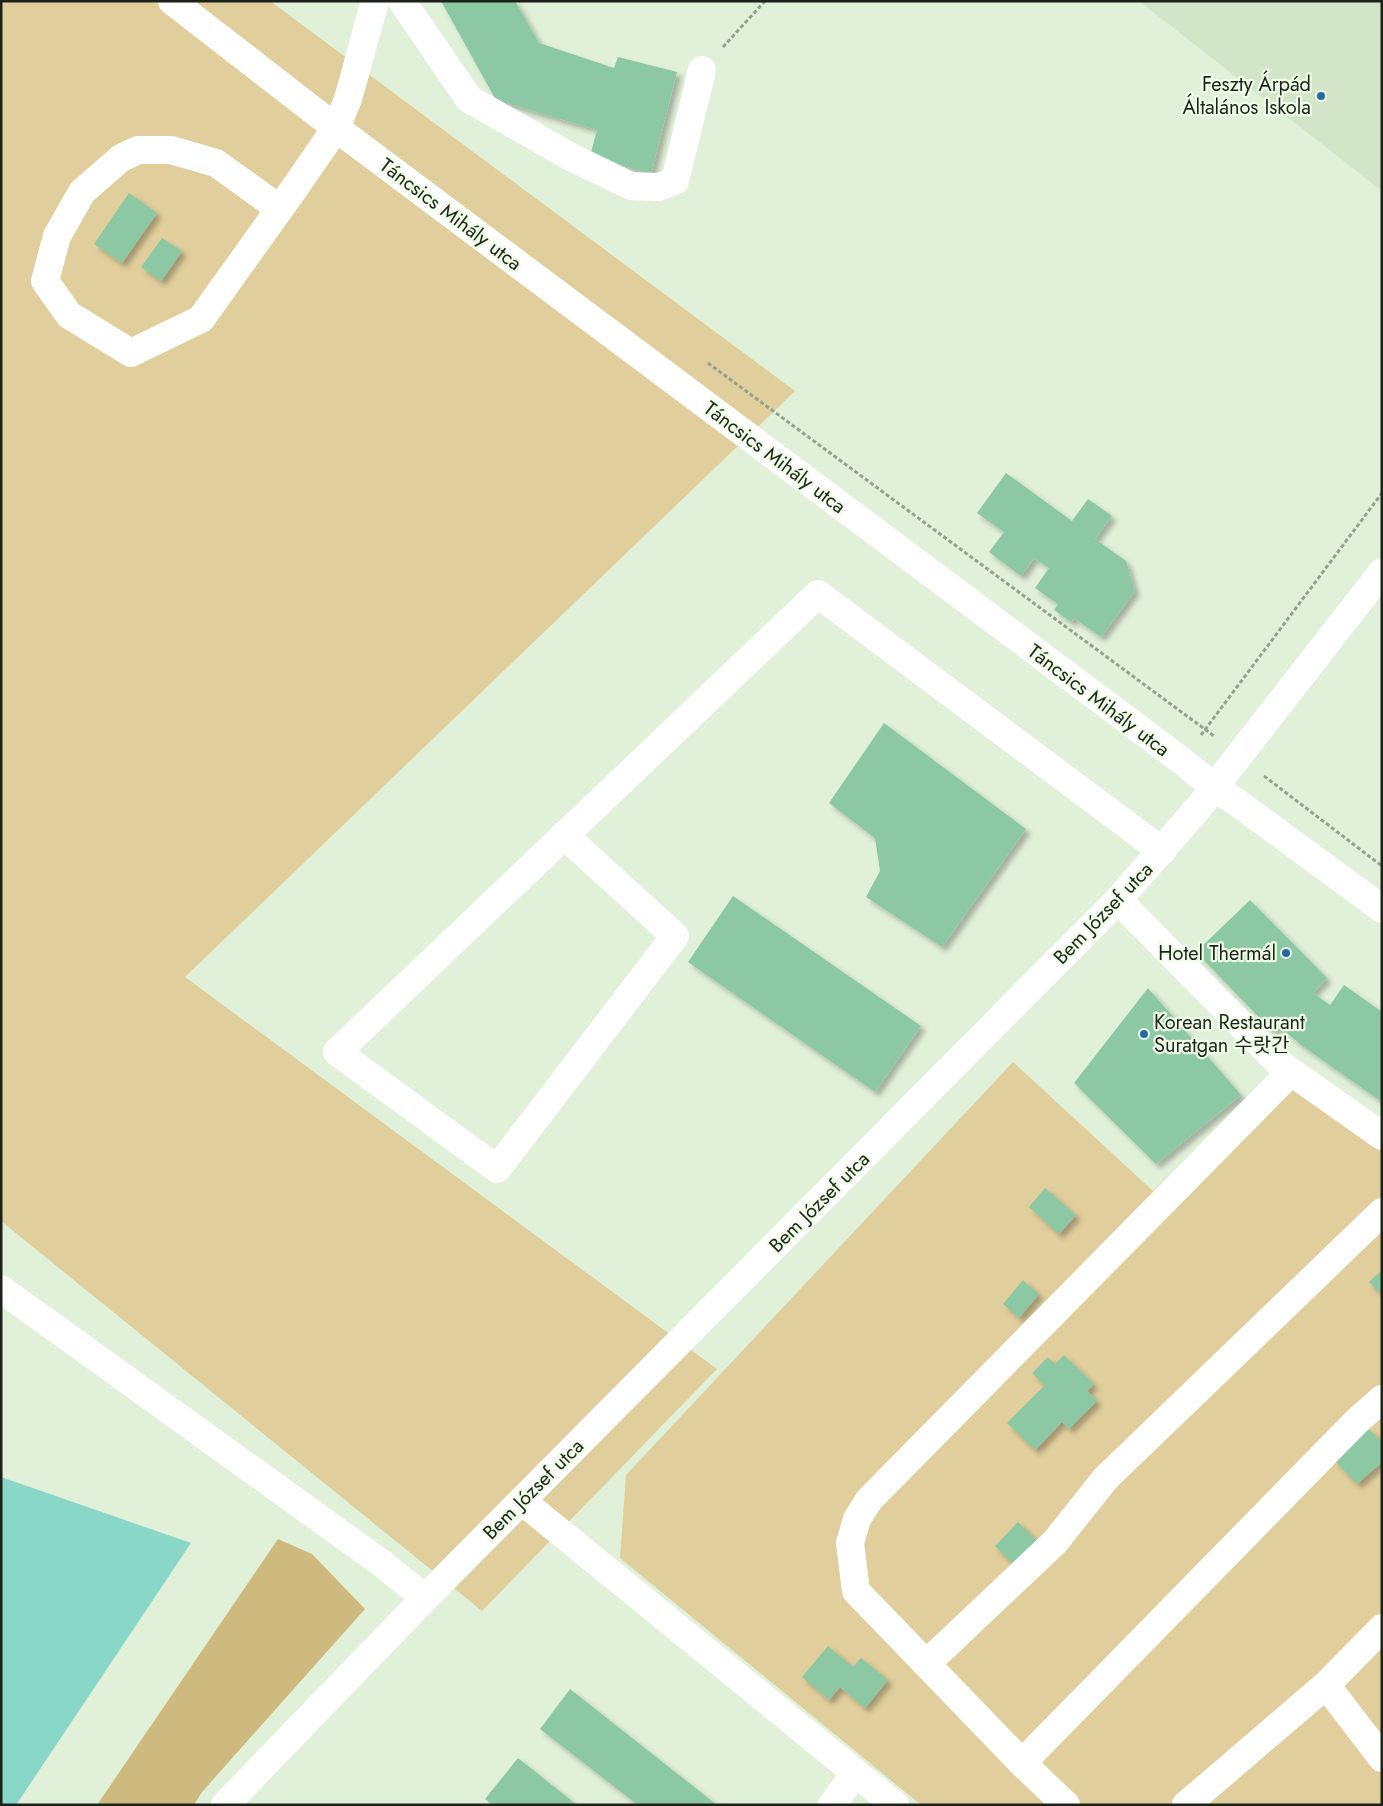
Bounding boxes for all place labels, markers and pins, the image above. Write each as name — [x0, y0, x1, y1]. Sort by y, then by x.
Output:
place label: Feszty Árpád Általános Iskola — [1182, 70, 1311, 122]
marker: Feszty Árpád Általános Iskola — [1315, 90, 1327, 102]
place label: Hotel Thermál — [1158, 939, 1276, 968]
marker: Hotel Thermál — [1280, 947, 1292, 959]
place label: Korean Restaurant Suratgan 수랏간 — [1154, 1008, 1305, 1060]
marker: Korean Restaurant Suratgan 수랏간 — [1138, 1028, 1150, 1040]

